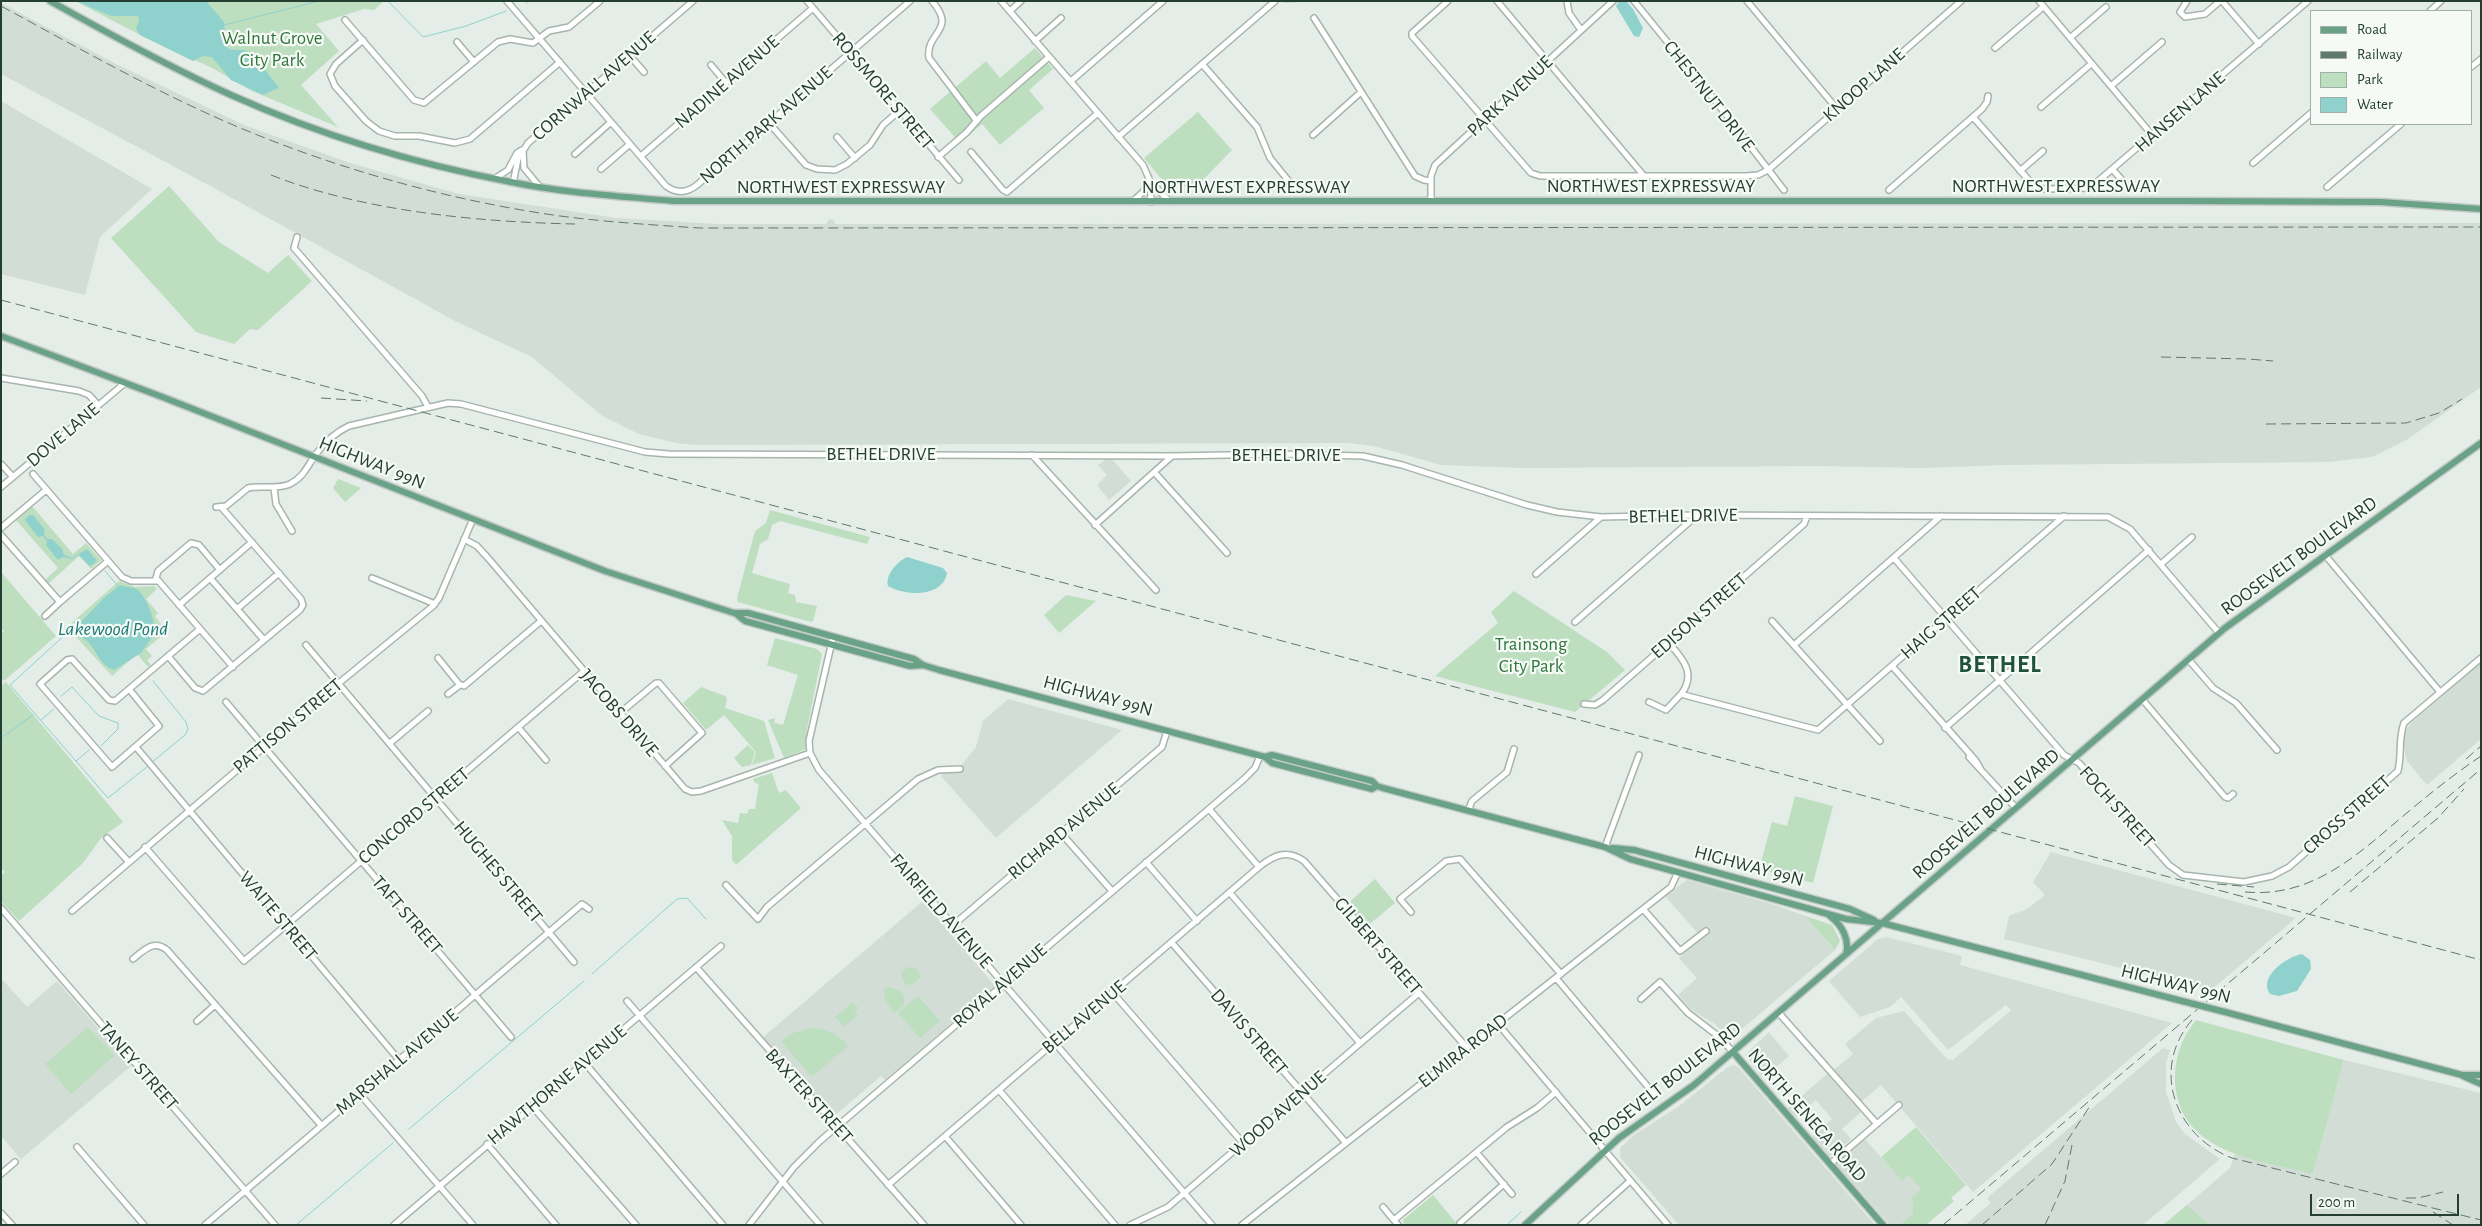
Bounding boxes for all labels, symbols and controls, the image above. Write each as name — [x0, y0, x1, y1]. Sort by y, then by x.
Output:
legend — [2310, 10, 2472, 125]
text: Road — [2357, 22, 2387, 37]
street label: CORNWALL AVENUE — [528, 26, 660, 146]
park label: Walnut Grove City Park — [222, 27, 322, 71]
street label: ROSSMORE STREET — [827, 28, 939, 154]
street label: NADINE AVENUE — [670, 30, 784, 134]
street label: CHESTNUT DRIVE — [1659, 36, 1759, 156]
street label: KNOOP LANE — [1818, 43, 1910, 127]
text: Railway — [2357, 47, 2402, 62]
street label: PARK AVENUE — [1463, 51, 1557, 141]
street label: NORTH PARK AVENUE — [695, 61, 837, 189]
street label: HANSEN LANE — [2130, 67, 2230, 157]
text: Park — [2357, 72, 2383, 87]
text: Water — [2357, 97, 2393, 112]
street label: NORTHWEST EXPRESSWAY — [1547, 175, 1755, 197]
street label: NORTHWEST EXPRESSWAY — [1952, 175, 2160, 197]
street label: NORTHWEST EXPRESSWAY — [737, 176, 945, 198]
street label: NORTHWEST EXPRESSWAY — [1142, 176, 1350, 198]
street label: DOVE LANE — [22, 398, 104, 472]
street label: HIGHWAY 99N — [316, 431, 428, 495]
street label: BETHEL DRIVE — [826, 443, 936, 465]
street label: BETHEL DRIVE — [1231, 444, 1341, 466]
street label: ROOSEVELT BOULEVARD — [2217, 492, 2381, 620]
street label: BETHEL DRIVE — [1628, 504, 1738, 528]
street label: EDISON STREET — [1646, 568, 1752, 664]
street label: HAIG STREET — [1896, 582, 1986, 664]
water label: Lakewood Pond — [58, 617, 168, 641]
park label: Trainsong City Park — [1495, 633, 1567, 677]
district label: BETHEL — [1958, 651, 2042, 679]
street label: JACOBS DRIVE — [575, 665, 663, 761]
street label: HIGHWAY 99N — [1041, 670, 1155, 722]
street label: PATTISON STREET — [229, 674, 347, 778]
street label: ROOSEVELT BOULEVARD — [1908, 744, 2064, 884]
street label: FOCH STREET — [2074, 761, 2160, 853]
street label: CONCORD STREET — [354, 763, 474, 869]
street label: CROSS STREET — [2298, 770, 2396, 860]
street label: RICHARD AVENUE — [1003, 777, 1125, 885]
street label: HUGHES STREET — [449, 816, 547, 928]
street label: HIGHWAY 99N — [1692, 840, 1806, 892]
street label: FAIRFIELD AVENUE — [885, 849, 997, 973]
street label: WAITE STREET — [234, 866, 322, 966]
street label: TAFT STREET — [367, 871, 447, 959]
street label: GILBERT STREET — [1329, 892, 1427, 1000]
street label: ROYAL AVENUE — [948, 939, 1052, 1033]
street label: HIGHWAY 99N — [2119, 959, 2233, 1009]
street label: BELL AVENUE — [1037, 975, 1131, 1059]
street label: DAVIS STREET — [1205, 984, 1293, 1080]
street label: MARSHALL AVENUE — [331, 1004, 463, 1120]
street label: ELMIRA ROAD — [1414, 1009, 1512, 1093]
street label: TANEY STREET — [93, 1017, 183, 1115]
street label: ROOSEVELT BOULEVARD — [1584, 1017, 1746, 1151]
street label: HAWTHORNE AVENUE — [483, 1020, 631, 1150]
street label: BAXTER STREET — [760, 1044, 858, 1148]
street label: NORTH SENECA ROAD — [1743, 1044, 1871, 1186]
street label: WOOD AVENUE — [1225, 1066, 1331, 1162]
scale bar — [2312, 1184, 2461, 1216]
text: 200 m — [2318, 1195, 2355, 1210]

